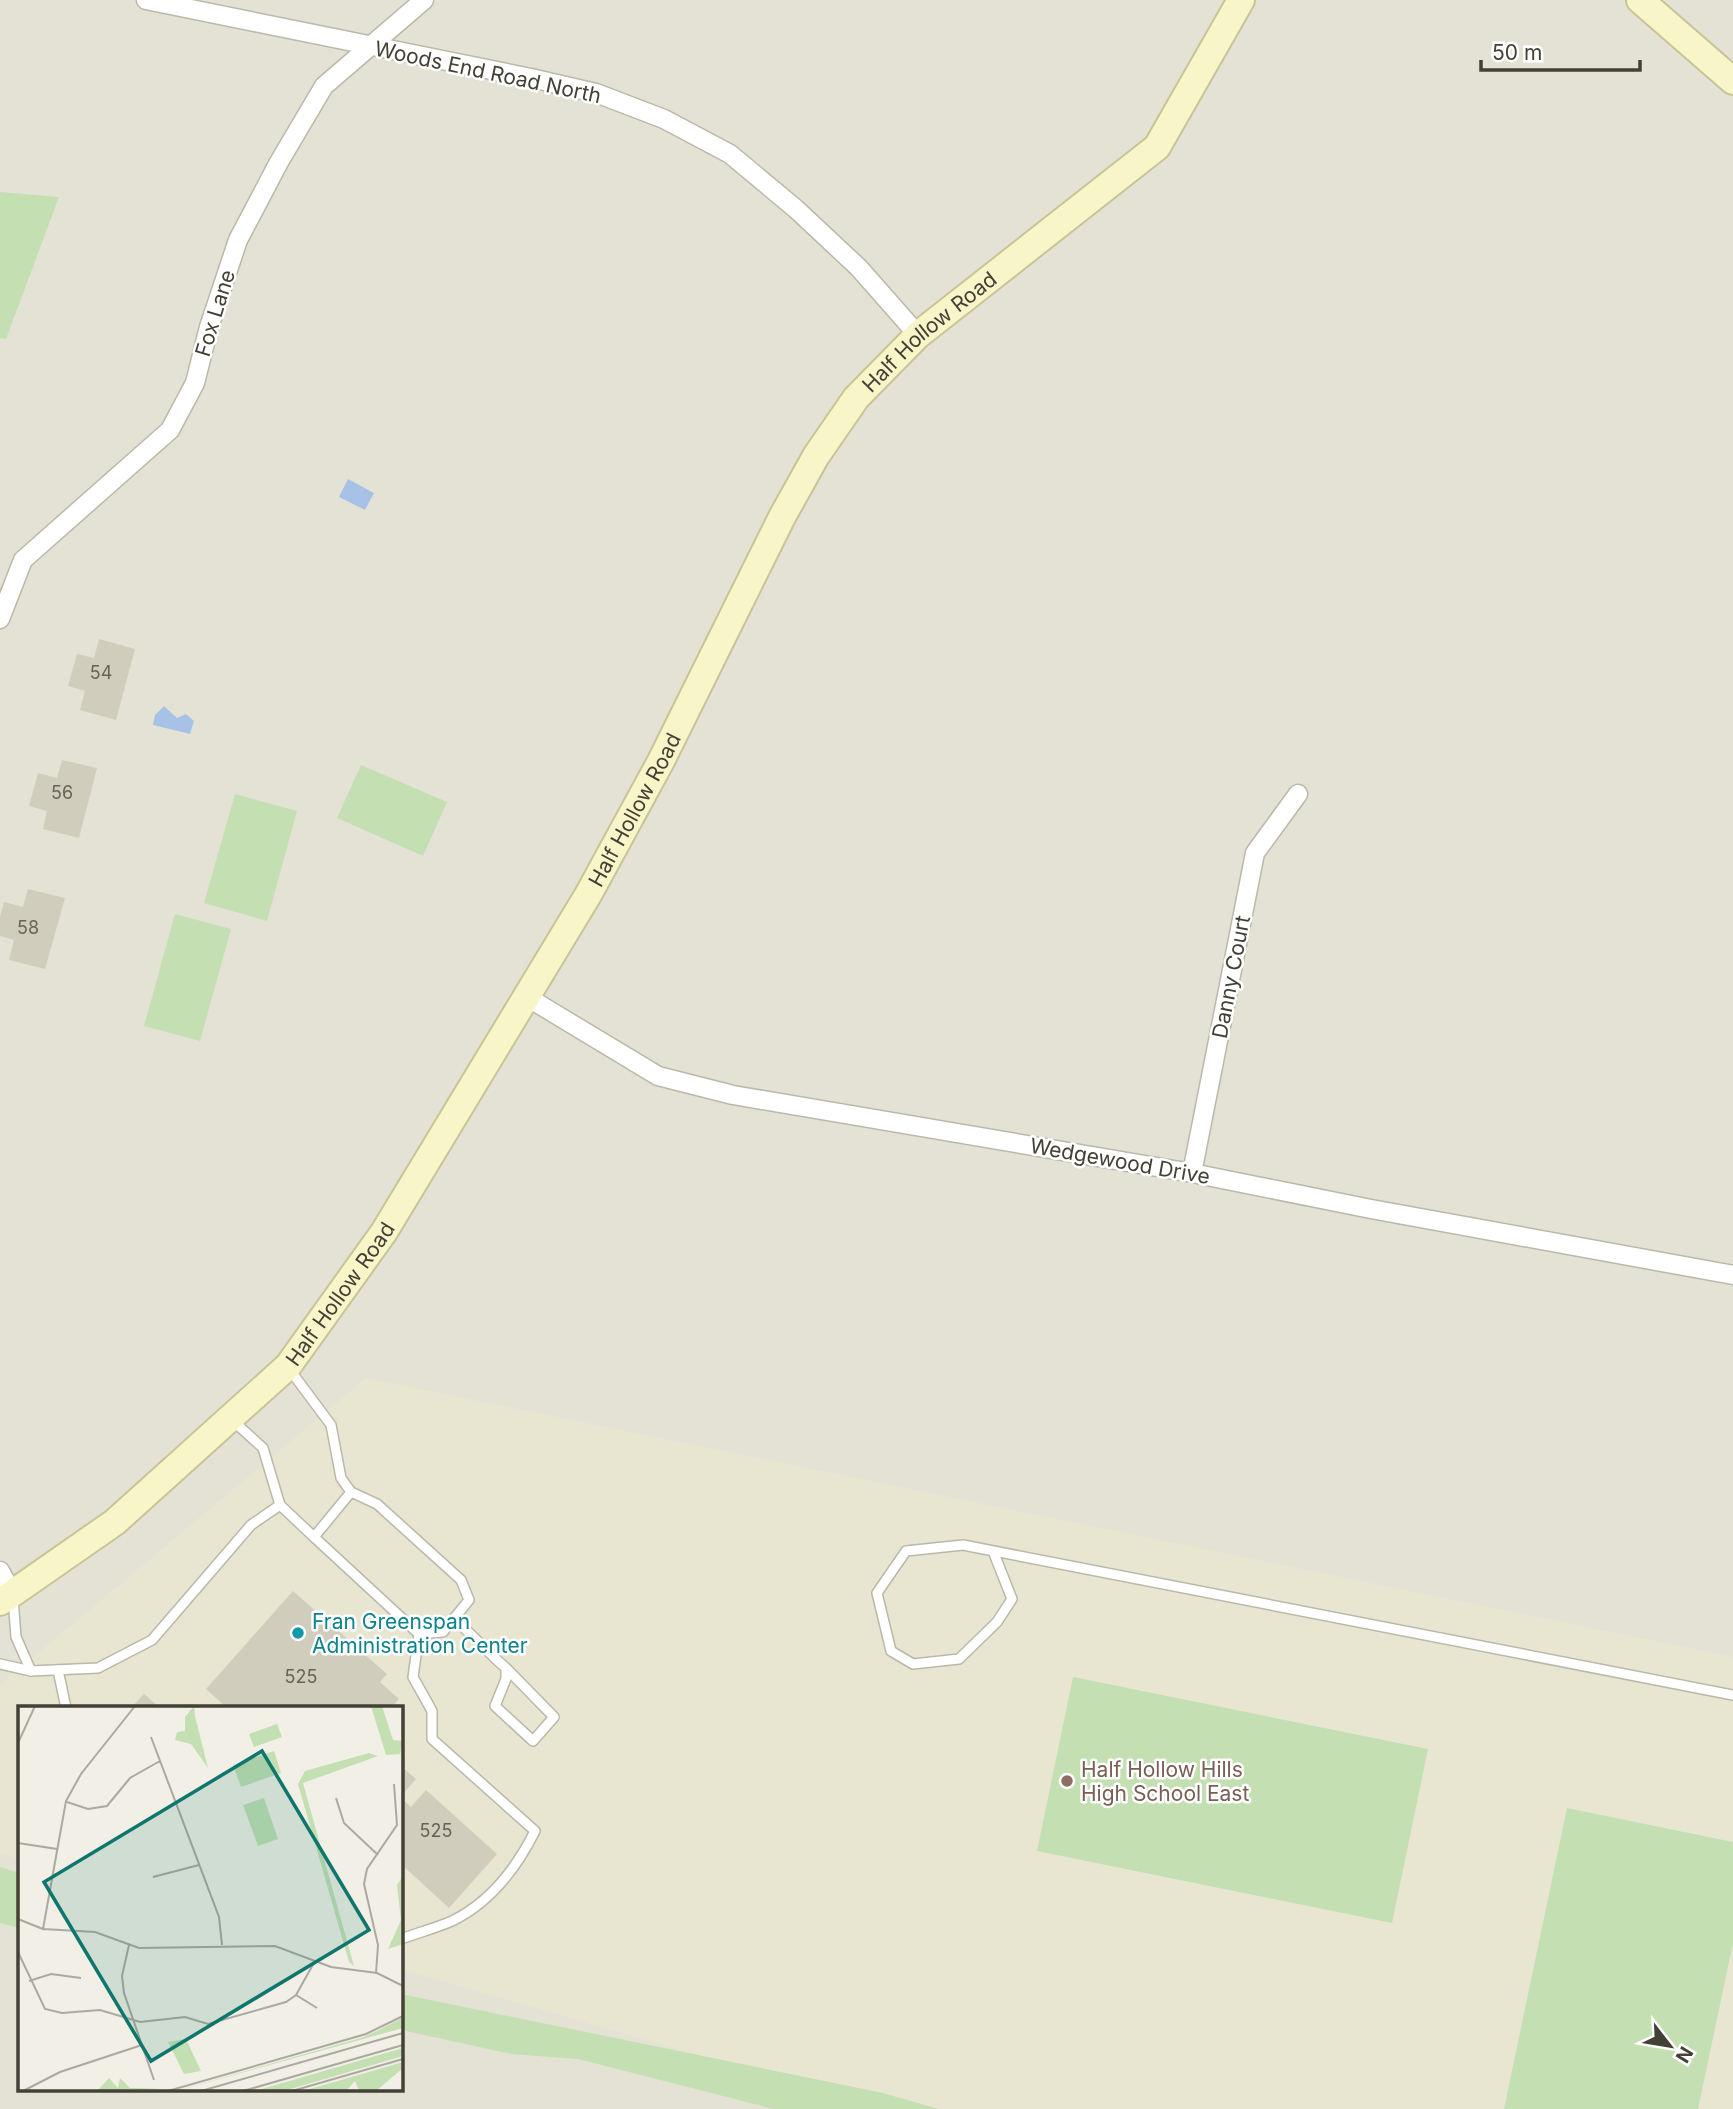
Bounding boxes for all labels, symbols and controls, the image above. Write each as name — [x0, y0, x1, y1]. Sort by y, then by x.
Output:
scale bar — [1481, 28, 1640, 72]
street label: Woods End Road North — [372, 36, 604, 108]
text: 50 m — [1492, 40, 1542, 65]
street label: Half Hollow Road — [857, 266, 1001, 397]
street label: Fox Lane — [190, 267, 240, 359]
house number: 54 — [90, 662, 112, 683]
street label: Half Hollow Road — [583, 729, 685, 891]
house number: 56 — [51, 782, 73, 803]
street label: Danny Court — [1207, 913, 1255, 1041]
house number: 58 — [17, 917, 39, 938]
street label: Wedgewood Drive — [1028, 1133, 1212, 1189]
street label: Half Hollow Road — [280, 1217, 400, 1370]
place label: Fran Greenspan Administration Center — [312, 1609, 528, 1658]
marker: Fran Greenspan Administration Center — [290, 1625, 306, 1641]
house number: 525 — [285, 1666, 317, 1687]
inset map — [18, 1706, 402, 2092]
place label: Half Hollow Hills High School East — [1081, 1757, 1249, 1806]
marker: Half Hollow Hills High School East — [1059, 1773, 1075, 1789]
house number: 525 — [420, 1820, 452, 1841]
north arrow — [1635, 2011, 1705, 2081]
text: N — [1671, 2042, 1698, 2067]

